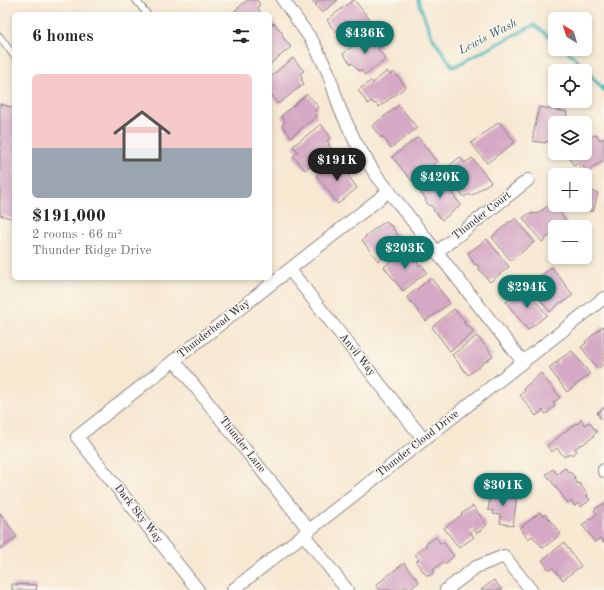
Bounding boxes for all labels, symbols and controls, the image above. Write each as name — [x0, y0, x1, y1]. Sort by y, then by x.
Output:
north arrow — [548, 12, 592, 56]
map controls — [548, 12, 592, 264]
water label: Lewis Wash — [456, 17, 519, 57]
pin: $436K — [337, 21, 393, 55]
icon: filters — [230, 25, 252, 47]
text: $436K — [345, 27, 385, 40]
text: 6 homes — [32, 28, 94, 45]
button: locate — [548, 64, 592, 108]
icon: home — [106, 100, 178, 172]
button: layers — [548, 116, 592, 160]
pin: $191K — [309, 148, 365, 182]
text: $191K — [317, 154, 357, 167]
pin: $420K — [412, 165, 468, 199]
button: + — [548, 168, 592, 212]
text: $420K — [420, 171, 460, 184]
street label: Thunder Court — [451, 190, 514, 242]
text: $191,000 — [32, 208, 106, 225]
button: − — [548, 220, 592, 264]
text: 2 rooms · 66 m² — [32, 228, 122, 241]
pin: $203K — [377, 236, 433, 270]
text: $203K — [385, 242, 425, 255]
text: Thunder Ridge Drive — [32, 244, 152, 257]
pin: $294K — [499, 275, 555, 309]
text: $294K — [507, 281, 547, 294]
street label: Thunderhead Way — [176, 297, 252, 360]
street label: Anvil Way — [337, 331, 377, 379]
street label: Thunder Cloud Drive — [375, 409, 461, 479]
street label: Thunder Lane — [217, 415, 267, 475]
pin: $301K — [475, 473, 531, 507]
text: $301K — [483, 479, 523, 492]
street label: Dark Sky Way — [112, 483, 164, 545]

